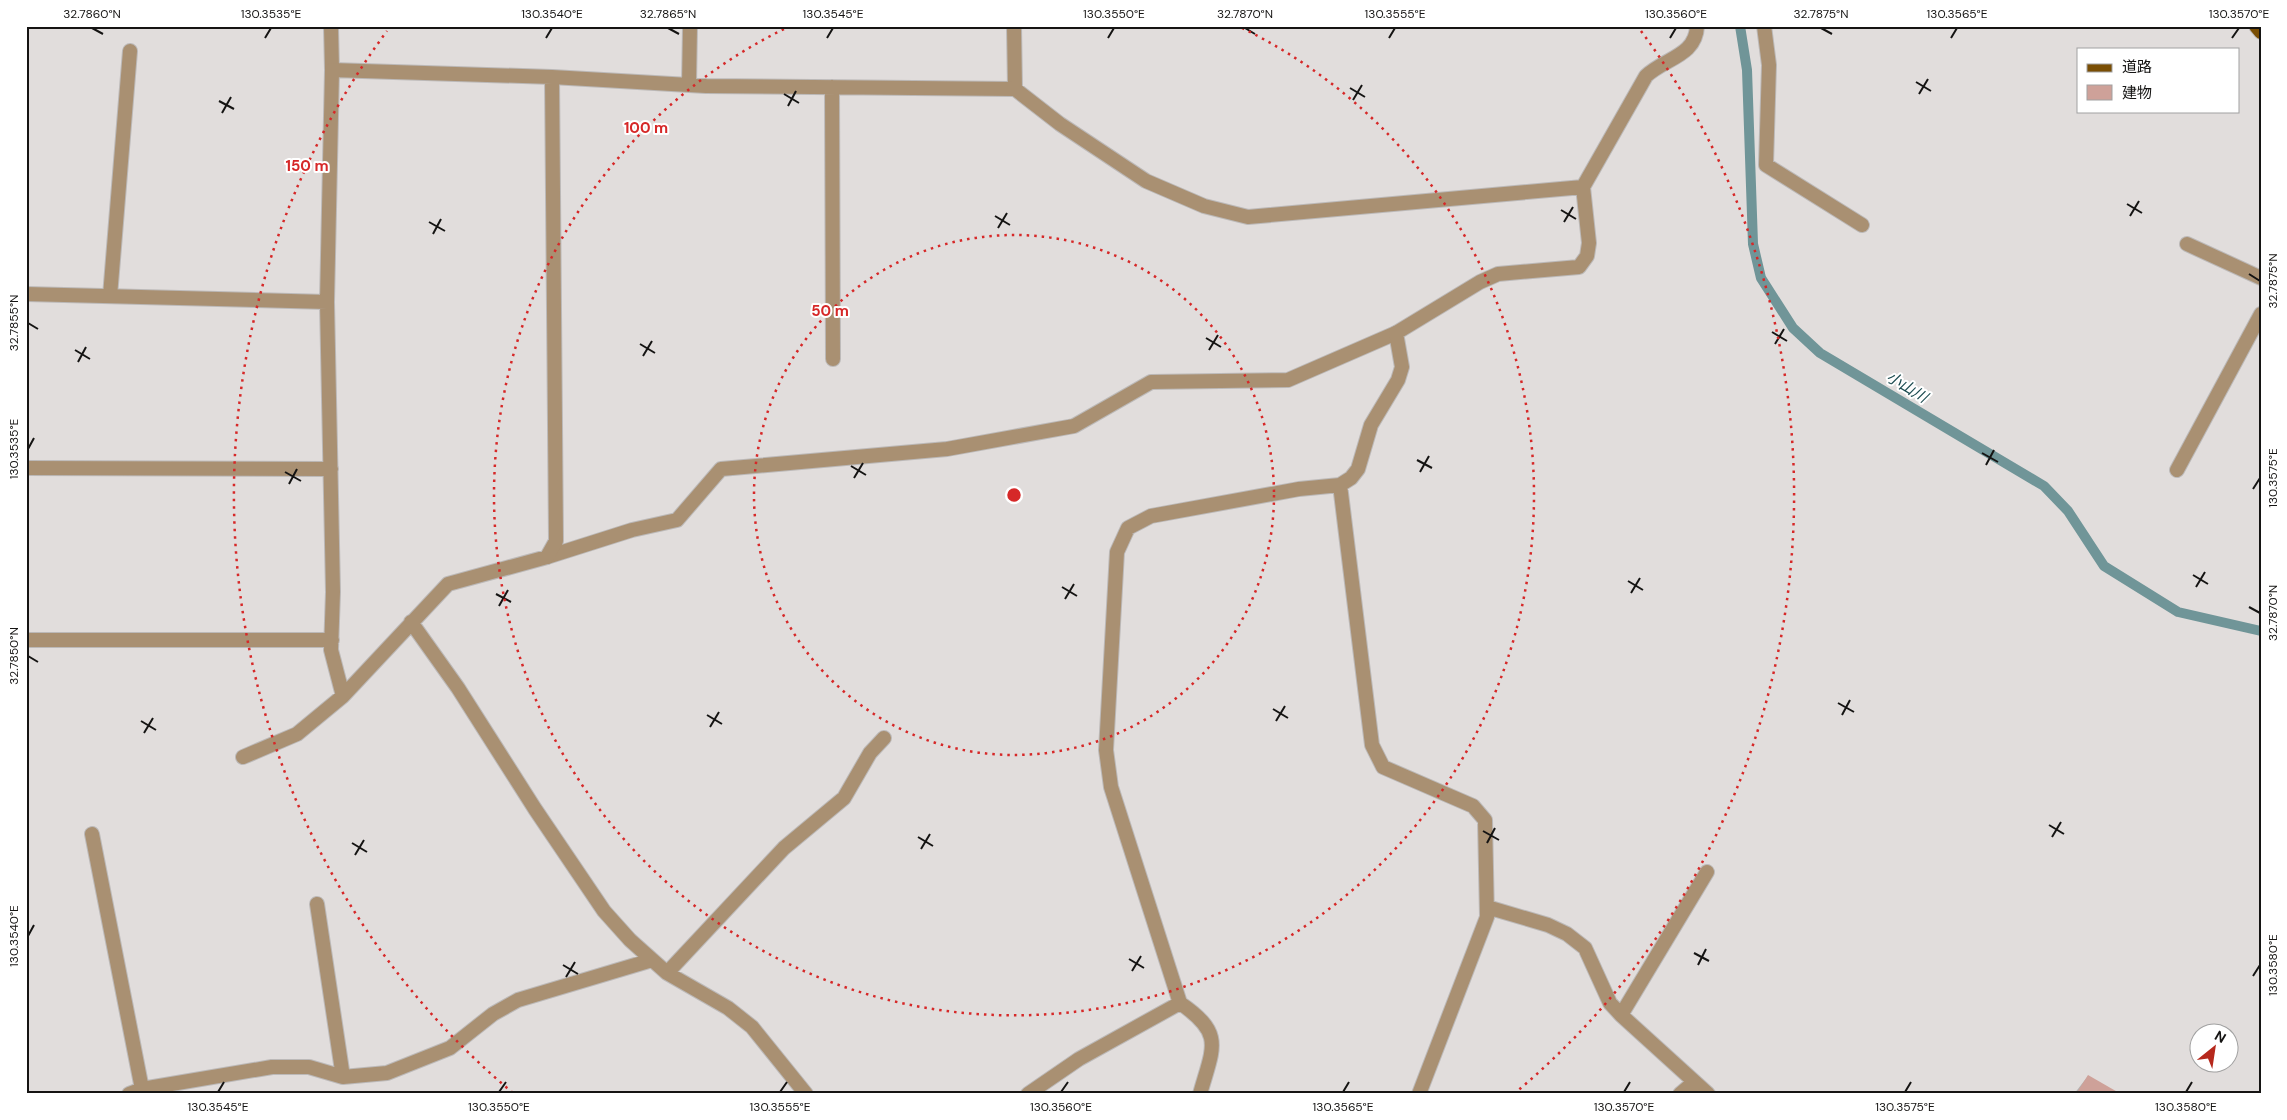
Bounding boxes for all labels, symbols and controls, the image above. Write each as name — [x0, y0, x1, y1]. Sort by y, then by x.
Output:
text: 32.7860°N — [63, 6, 121, 22]
text: 130.3535°E — [241, 6, 302, 22]
text: 130.3540°E — [521, 6, 583, 22]
text: 32.7865°N — [640, 6, 696, 22]
text: 130.3545°E — [803, 6, 864, 22]
text: 130.3550°E — [1083, 6, 1145, 22]
text: 32.7870°N — [1217, 6, 1273, 22]
text: 130.3555°E — [1365, 6, 1426, 22]
text: 130.3560°E — [1645, 6, 1707, 22]
text: 32.7875°N — [1794, 6, 1849, 22]
text: 130.3565°E — [1927, 6, 1988, 22]
text: 130.3570°E — [2209, 6, 2269, 22]
legend — [2077, 48, 2240, 112]
text: 道路 — [2122, 57, 2152, 77]
text: 建物 — [2122, 83, 2152, 103]
text: 100 m — [624, 118, 668, 138]
text: 150 m — [286, 156, 329, 176]
text: 32.7875°N — [2265, 254, 2281, 309]
text: 32.7855°N — [6, 295, 22, 351]
text: 50 m — [811, 301, 849, 321]
water label: 小山川 — [1883, 367, 1933, 408]
text: 130.3535°E — [6, 418, 22, 479]
text: 130.3575°E — [2265, 448, 2281, 508]
centre of rings — [1005, 486, 1023, 504]
text: 32.7870°N — [2265, 585, 2281, 641]
text: 32.7850°N — [6, 627, 22, 685]
text: 130.3540°E — [6, 905, 22, 967]
text: 130.3580°E — [2265, 934, 2281, 996]
north arrow — [2190, 1022, 2240, 1072]
text: N — [2212, 1026, 2229, 1047]
text: 130.3545°E — [188, 1099, 249, 1115]
text: 130.3550°E — [468, 1099, 530, 1115]
text: 130.3555°E — [750, 1099, 811, 1115]
text: 130.3560°E — [1030, 1099, 1092, 1115]
text: 130.3565°E — [1313, 1099, 1374, 1115]
text: 130.3570°E — [1594, 1099, 1654, 1115]
text: 130.3575°E — [1875, 1099, 1935, 1115]
text: 130.3580°E — [2155, 1099, 2217, 1115]

